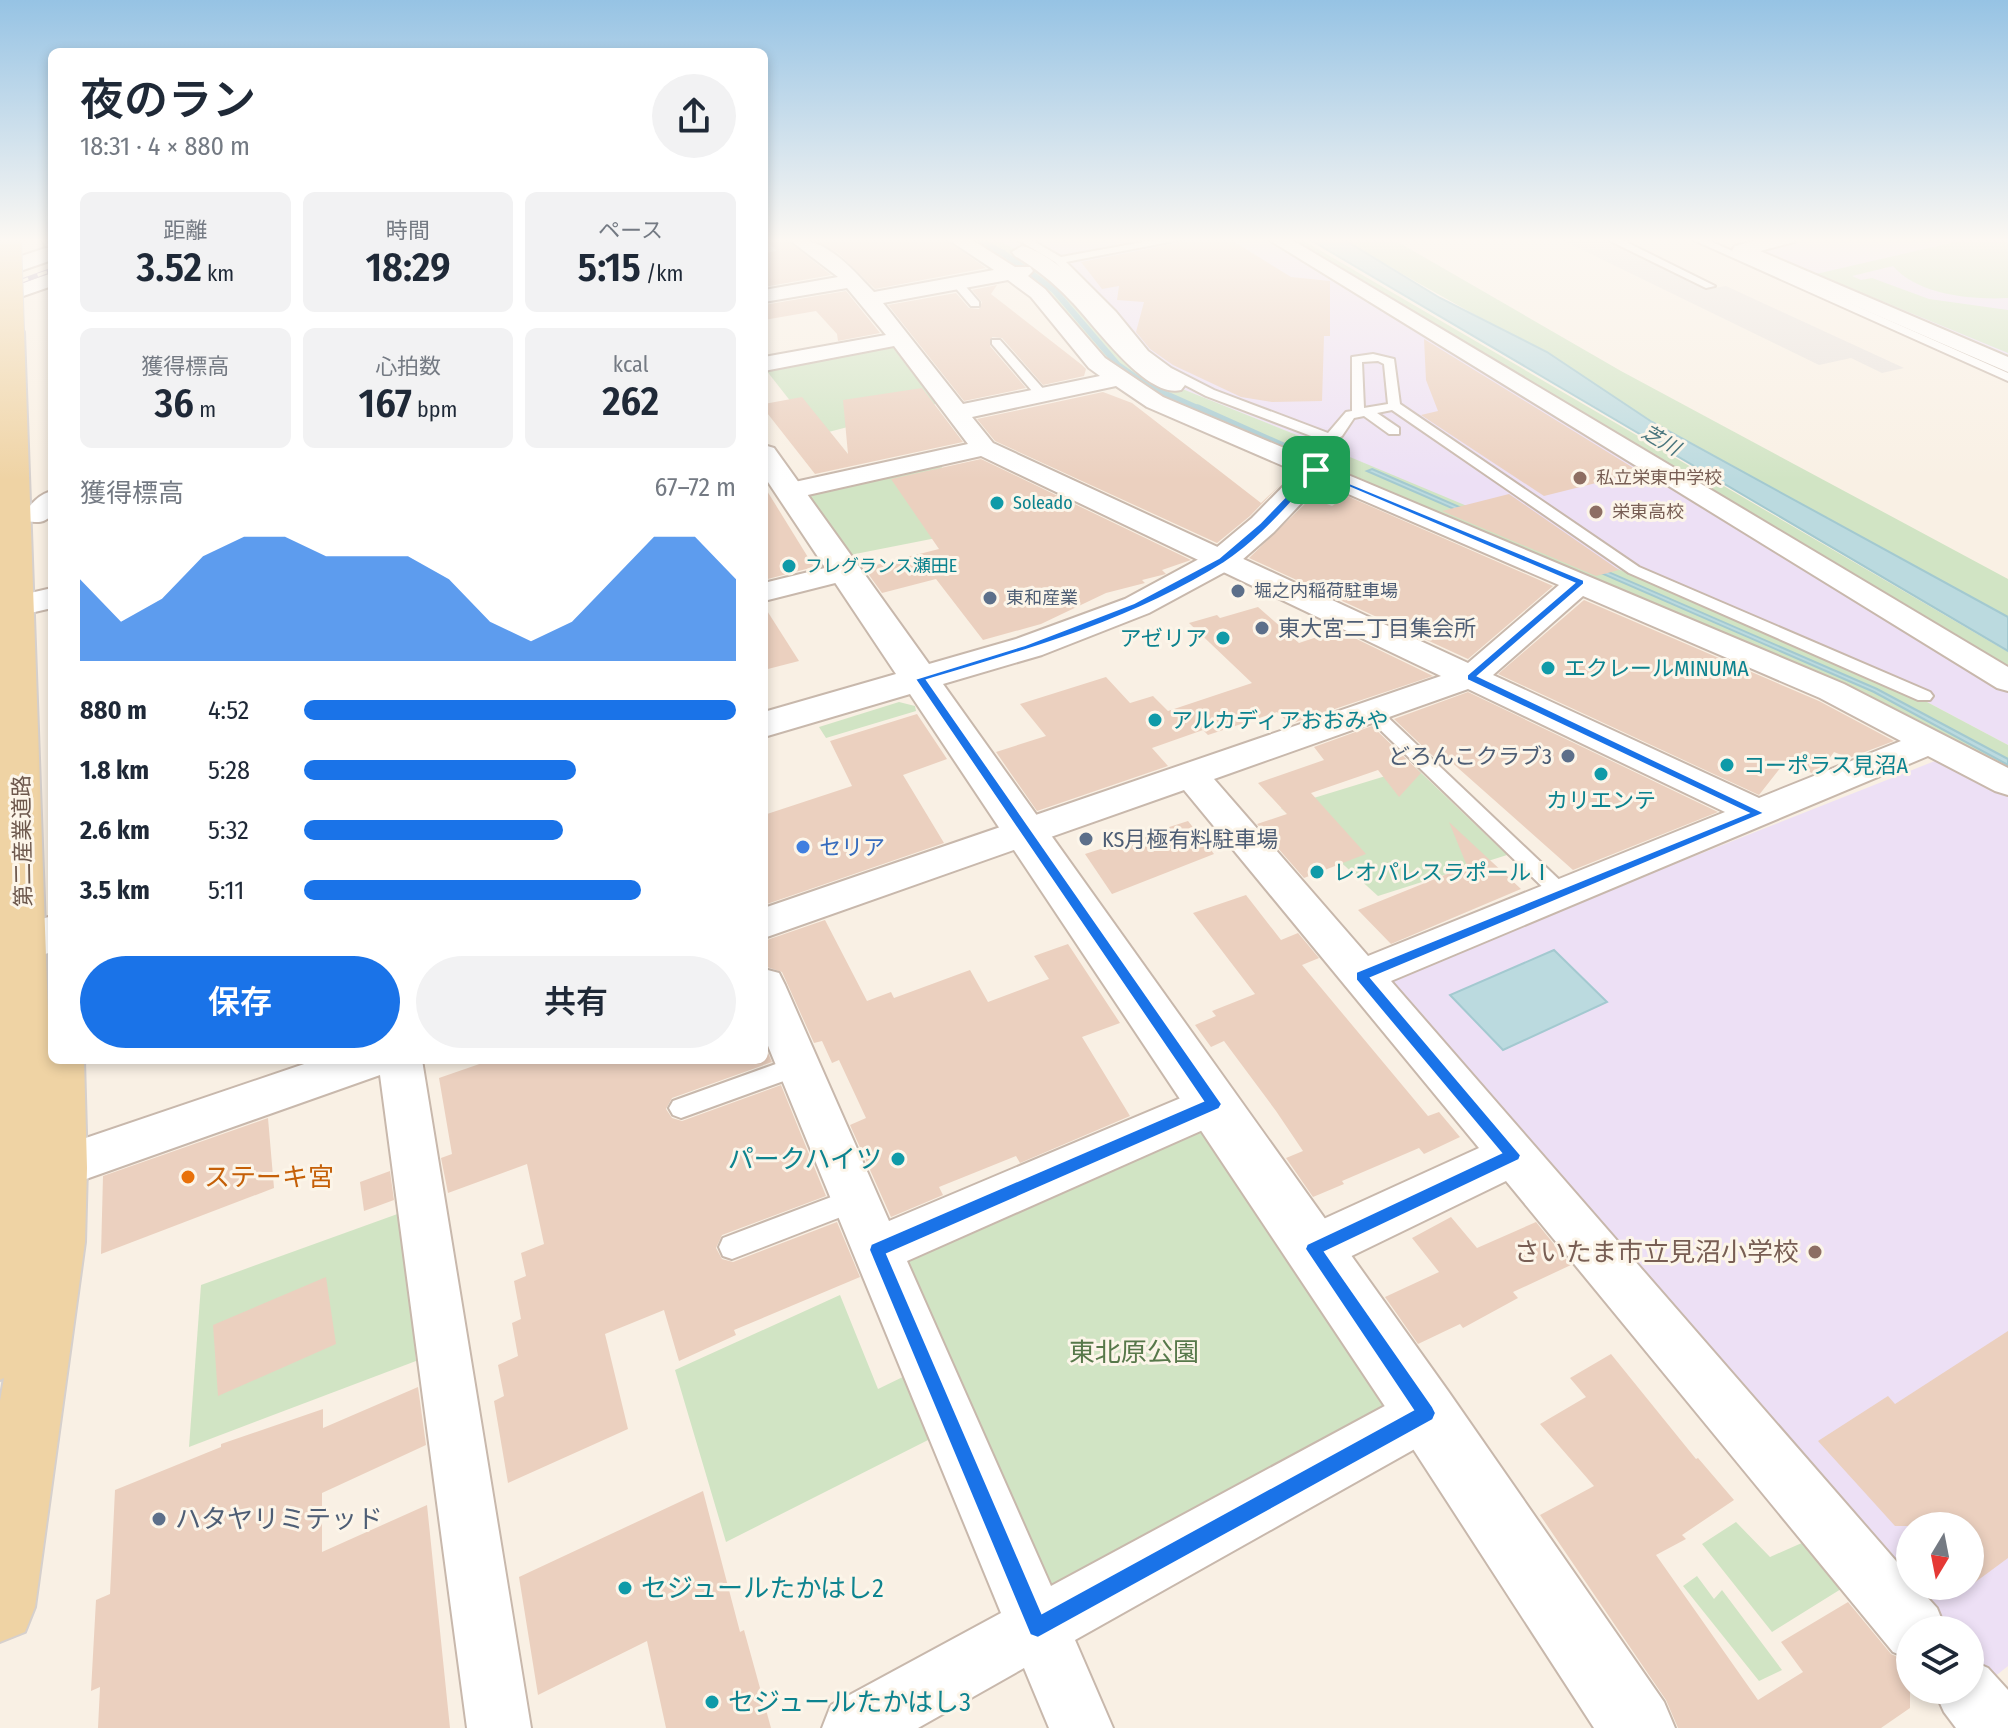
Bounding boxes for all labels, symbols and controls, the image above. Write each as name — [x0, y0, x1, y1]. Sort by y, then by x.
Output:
text: 夜のラン — [80, 74, 256, 127]
button: share — [652, 74, 736, 158]
text: 18:31 · 4 × 880 m — [80, 131, 250, 162]
text: 距離 — [163, 217, 207, 244]
text: 時間 — [386, 217, 430, 244]
text: ペース — [598, 217, 663, 244]
text: 3.52 — [136, 244, 202, 292]
text: 18:29 — [365, 244, 451, 292]
text: 5:15 — [578, 244, 641, 292]
text: km — [202, 260, 234, 287]
text: /km — [641, 260, 683, 287]
text: kcal — [613, 351, 648, 378]
text: 獲得標高 — [141, 353, 229, 380]
text: 心拍数 — [375, 353, 441, 380]
text: 262 — [602, 378, 659, 426]
text: 36 — [155, 380, 194, 428]
text: 167 — [359, 380, 412, 428]
text: m — [194, 396, 216, 423]
text: bpm — [412, 396, 457, 423]
water label: 芝川 — [1638, 420, 1686, 461]
pin — [1282, 436, 1350, 504]
icon: arrive — [1294, 448, 1338, 492]
place label: 私立栄東中学校 — [1596, 467, 1722, 489]
marker: 私立栄東中学校 — [1571, 469, 1589, 487]
text: 67–72 m — [655, 472, 736, 503]
text: 獲得標高 — [80, 478, 184, 509]
place label: Soleado — [1013, 492, 1073, 514]
marker: Soleado — [988, 494, 1006, 512]
place label: 栄東高校 — [1612, 501, 1684, 523]
marker: 栄東高校 — [1587, 503, 1605, 521]
place label: フレグランス瀬田E — [805, 555, 957, 577]
marker: フレグランス瀬田E — [780, 557, 798, 575]
place label: 堀之内稲荷駐車場 — [1254, 580, 1398, 602]
marker: 堀之内稲荷駐車場 — [1229, 582, 1247, 600]
place label: 東和産業 — [1006, 587, 1078, 609]
marker: 東和産業 — [981, 589, 999, 607]
place label: 東大宮二丁目集会所 — [1278, 615, 1476, 642]
marker: 東大宮二丁目集会所 — [1253, 619, 1271, 637]
place label: アゼリア — [1119, 625, 1207, 652]
marker: アゼリア — [1214, 629, 1232, 647]
place label: エクレールMINUMA — [1564, 655, 1749, 682]
marker: エクレールMINUMA — [1539, 659, 1557, 677]
text: 880 m — [80, 695, 147, 726]
text: 4:52 — [208, 695, 249, 726]
place label: アルカディアおおみや — [1171, 707, 1389, 734]
marker: アルカディアおおみや — [1146, 711, 1164, 729]
place label: どろんこクラブ3 — [1388, 743, 1552, 770]
marker: どろんこクラブ3 — [1559, 747, 1577, 765]
place label: コーポラス見沼A — [1743, 752, 1909, 779]
text: 1.8 km — [80, 755, 149, 786]
text: 5:28 — [208, 755, 250, 786]
marker: コーポラス見沼A — [1718, 756, 1736, 774]
marker: カリエンテ — [1592, 765, 1610, 783]
street label: 第二産業道路 — [8, 775, 37, 907]
place label: カリエンテ — [1546, 787, 1656, 814]
text: 2.6 km — [80, 815, 150, 846]
text: 5:32 — [208, 815, 249, 846]
place label: KS月極有料駐車場 — [1102, 826, 1278, 853]
marker: KS月極有料駐車場 — [1077, 830, 1095, 848]
place label: セリア — [819, 834, 885, 861]
marker: セリア — [794, 838, 812, 856]
place label: レオパレスラポールⅠ — [1333, 859, 1553, 886]
marker: レオパレスラポールⅠ — [1308, 863, 1326, 881]
text: 3.5 km — [80, 875, 150, 906]
text: 5:11 — [208, 875, 244, 906]
button: 保存 — [80, 956, 400, 1048]
button: 共有 — [416, 956, 736, 1048]
place label: パークハイツ — [728, 1144, 882, 1175]
marker: パークハイツ — [889, 1150, 907, 1168]
place label: ステーキ宮 — [204, 1162, 334, 1193]
marker: ステーキ宮 — [179, 1168, 197, 1186]
place label: さいたま市立見沼小学校 — [1514, 1237, 1799, 1268]
marker: さいたま市立見沼小学校 — [1806, 1243, 1824, 1261]
park label: 東北原公園 — [1069, 1337, 1199, 1368]
place label: ハタヤリミテッド — [175, 1504, 383, 1535]
marker: ハタヤリミテッド — [150, 1510, 168, 1528]
north arrow — [1896, 1512, 1984, 1600]
map controls — [1896, 1512, 1984, 1704]
place label: セジュールたかはし2 — [641, 1573, 884, 1604]
marker: セジュールたかはし2 — [616, 1579, 634, 1597]
button: layers — [1896, 1616, 1984, 1704]
place label: セジュールたかはし3 — [728, 1687, 971, 1718]
marker: セジュールたかはし3 — [703, 1693, 721, 1711]

